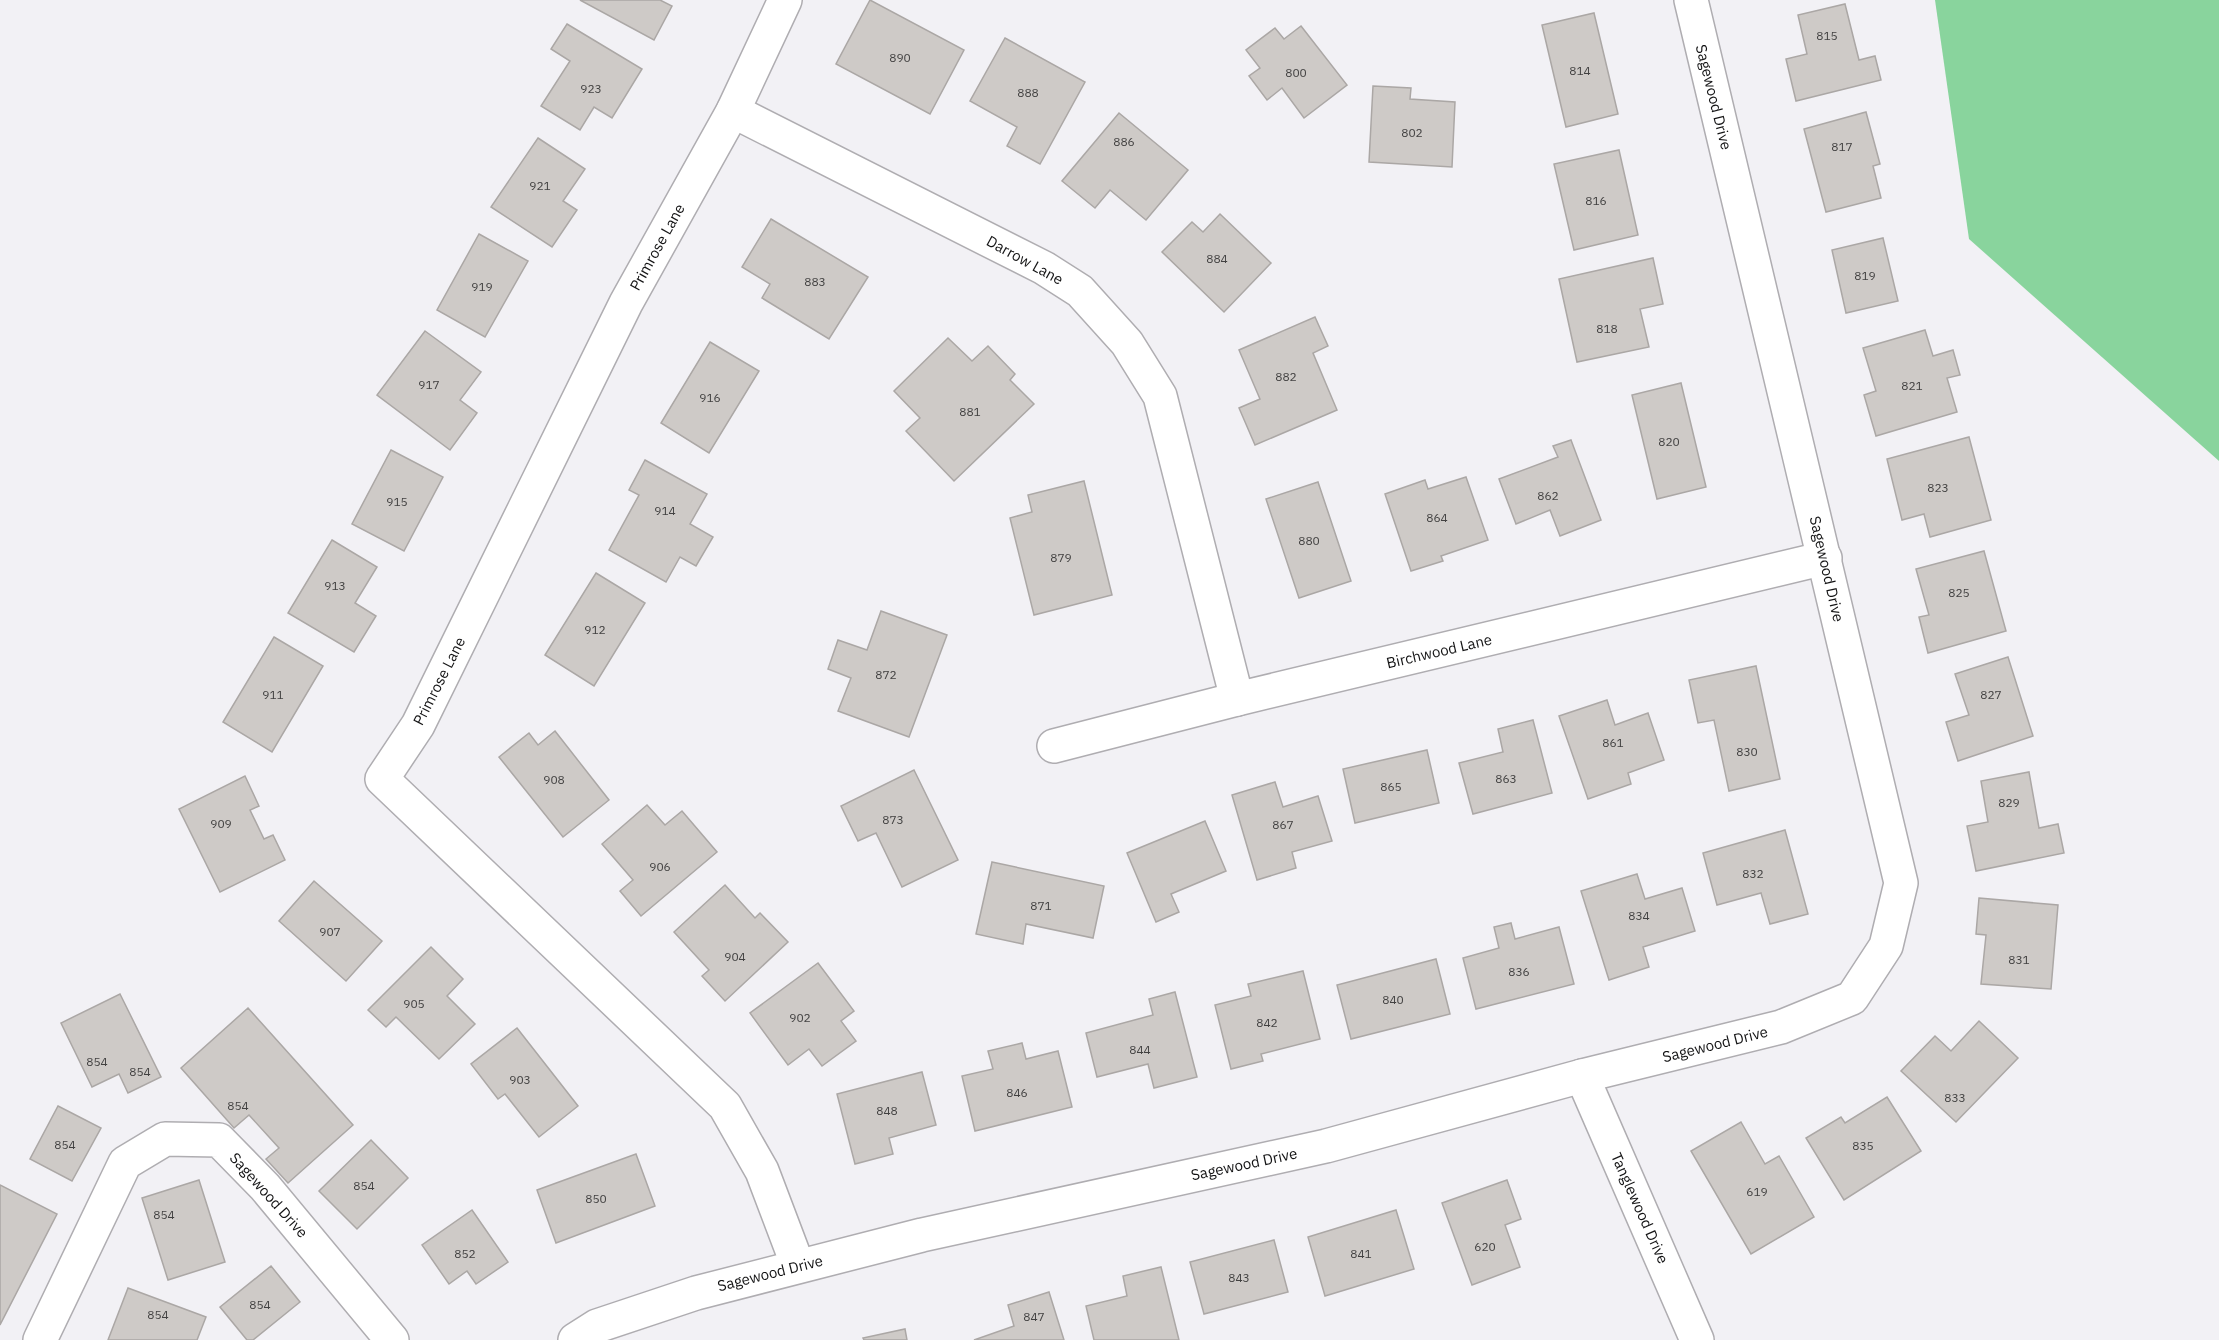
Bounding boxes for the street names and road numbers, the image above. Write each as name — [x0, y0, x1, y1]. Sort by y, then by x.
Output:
street label: Sagewood Drive — [1692, 42, 1736, 152]
street label: Primrose Lane — [625, 200, 689, 294]
street label: Darrow Lane — [983, 231, 1067, 289]
street label: Sagewood Drive — [1806, 514, 1848, 624]
street label: Birchwood Lane — [1384, 630, 1494, 672]
street label: Primrose Lane — [409, 634, 469, 728]
street label: Sagewood Drive — [1660, 1022, 1770, 1066]
street label: Sagewood Drive — [1189, 1143, 1299, 1185]
street label: Sagewood Drive — [226, 1149, 312, 1241]
street label: Tanglewood Drive — [1607, 1150, 1673, 1266]
street label: Sagewood Drive — [715, 1251, 825, 1295]

